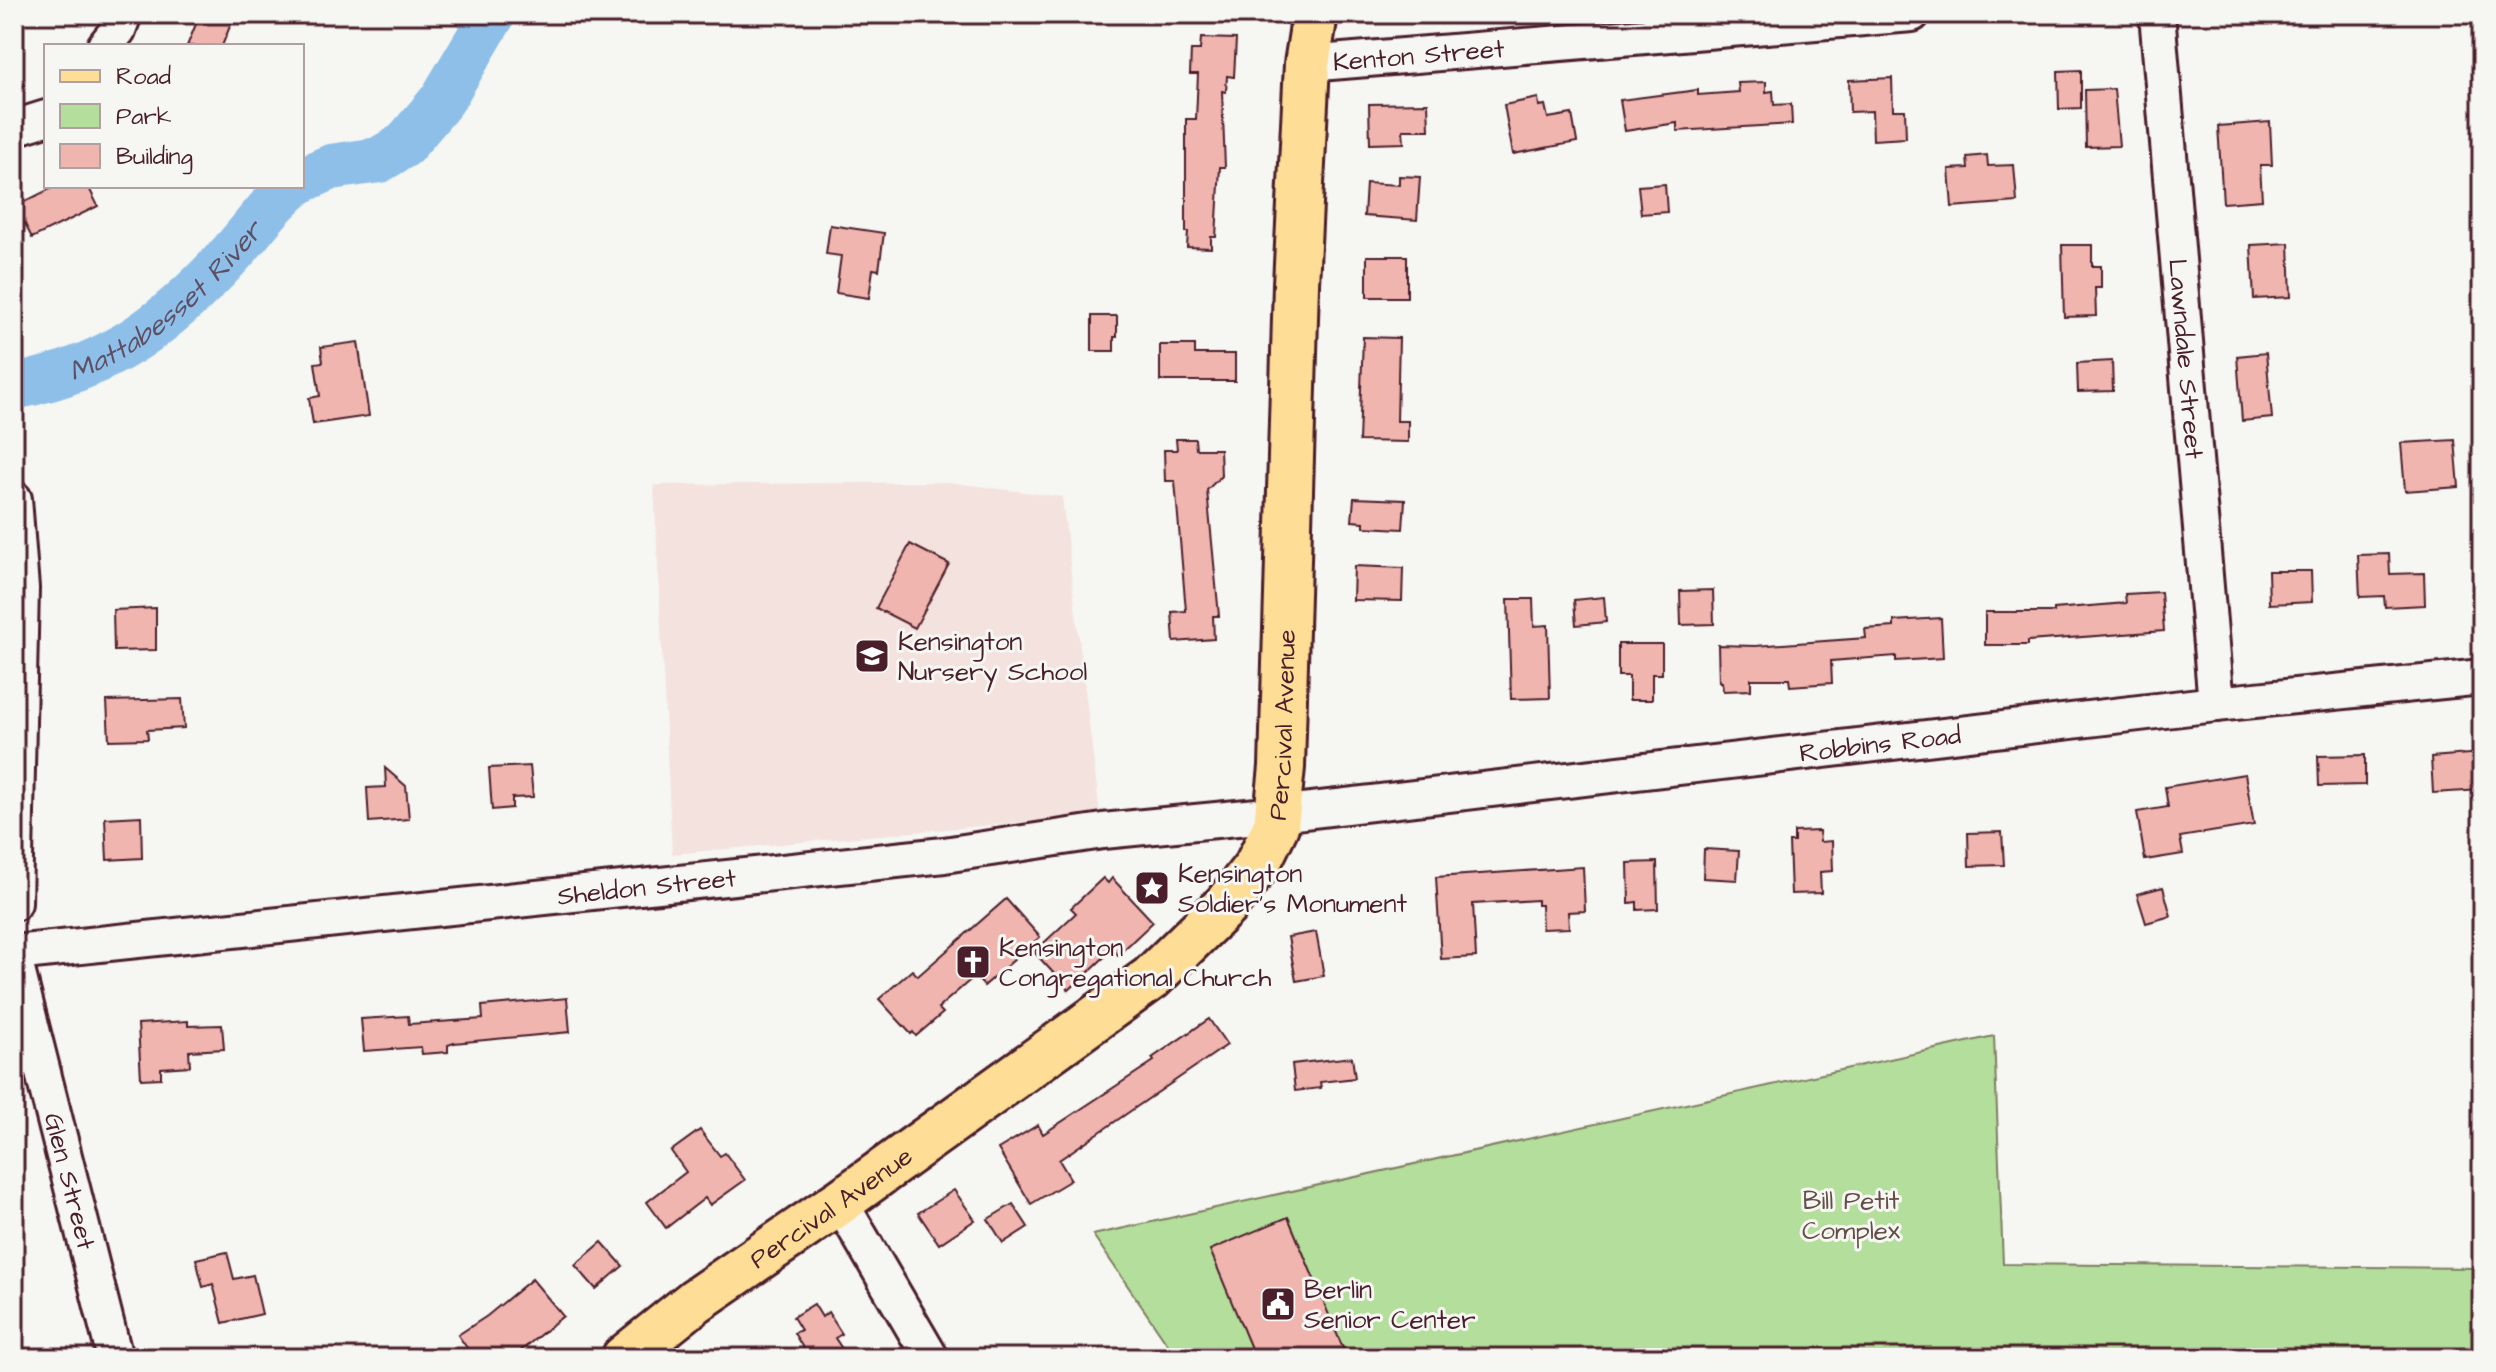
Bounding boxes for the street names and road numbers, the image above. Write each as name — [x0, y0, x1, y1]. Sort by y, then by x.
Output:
street label: Kenton Street — [1332, 31, 1506, 81]
street label: Lawndale Street — [2159, 257, 2212, 461]
street label: Percival Avenue — [1260, 629, 1305, 822]
street label: Robbins Road — [1797, 717, 1963, 772]
street label: Sheldon Street — [555, 860, 738, 915]
street label: Glen Street — [35, 1109, 104, 1254]
street label: Percival Avenue — [743, 1139, 920, 1278]

